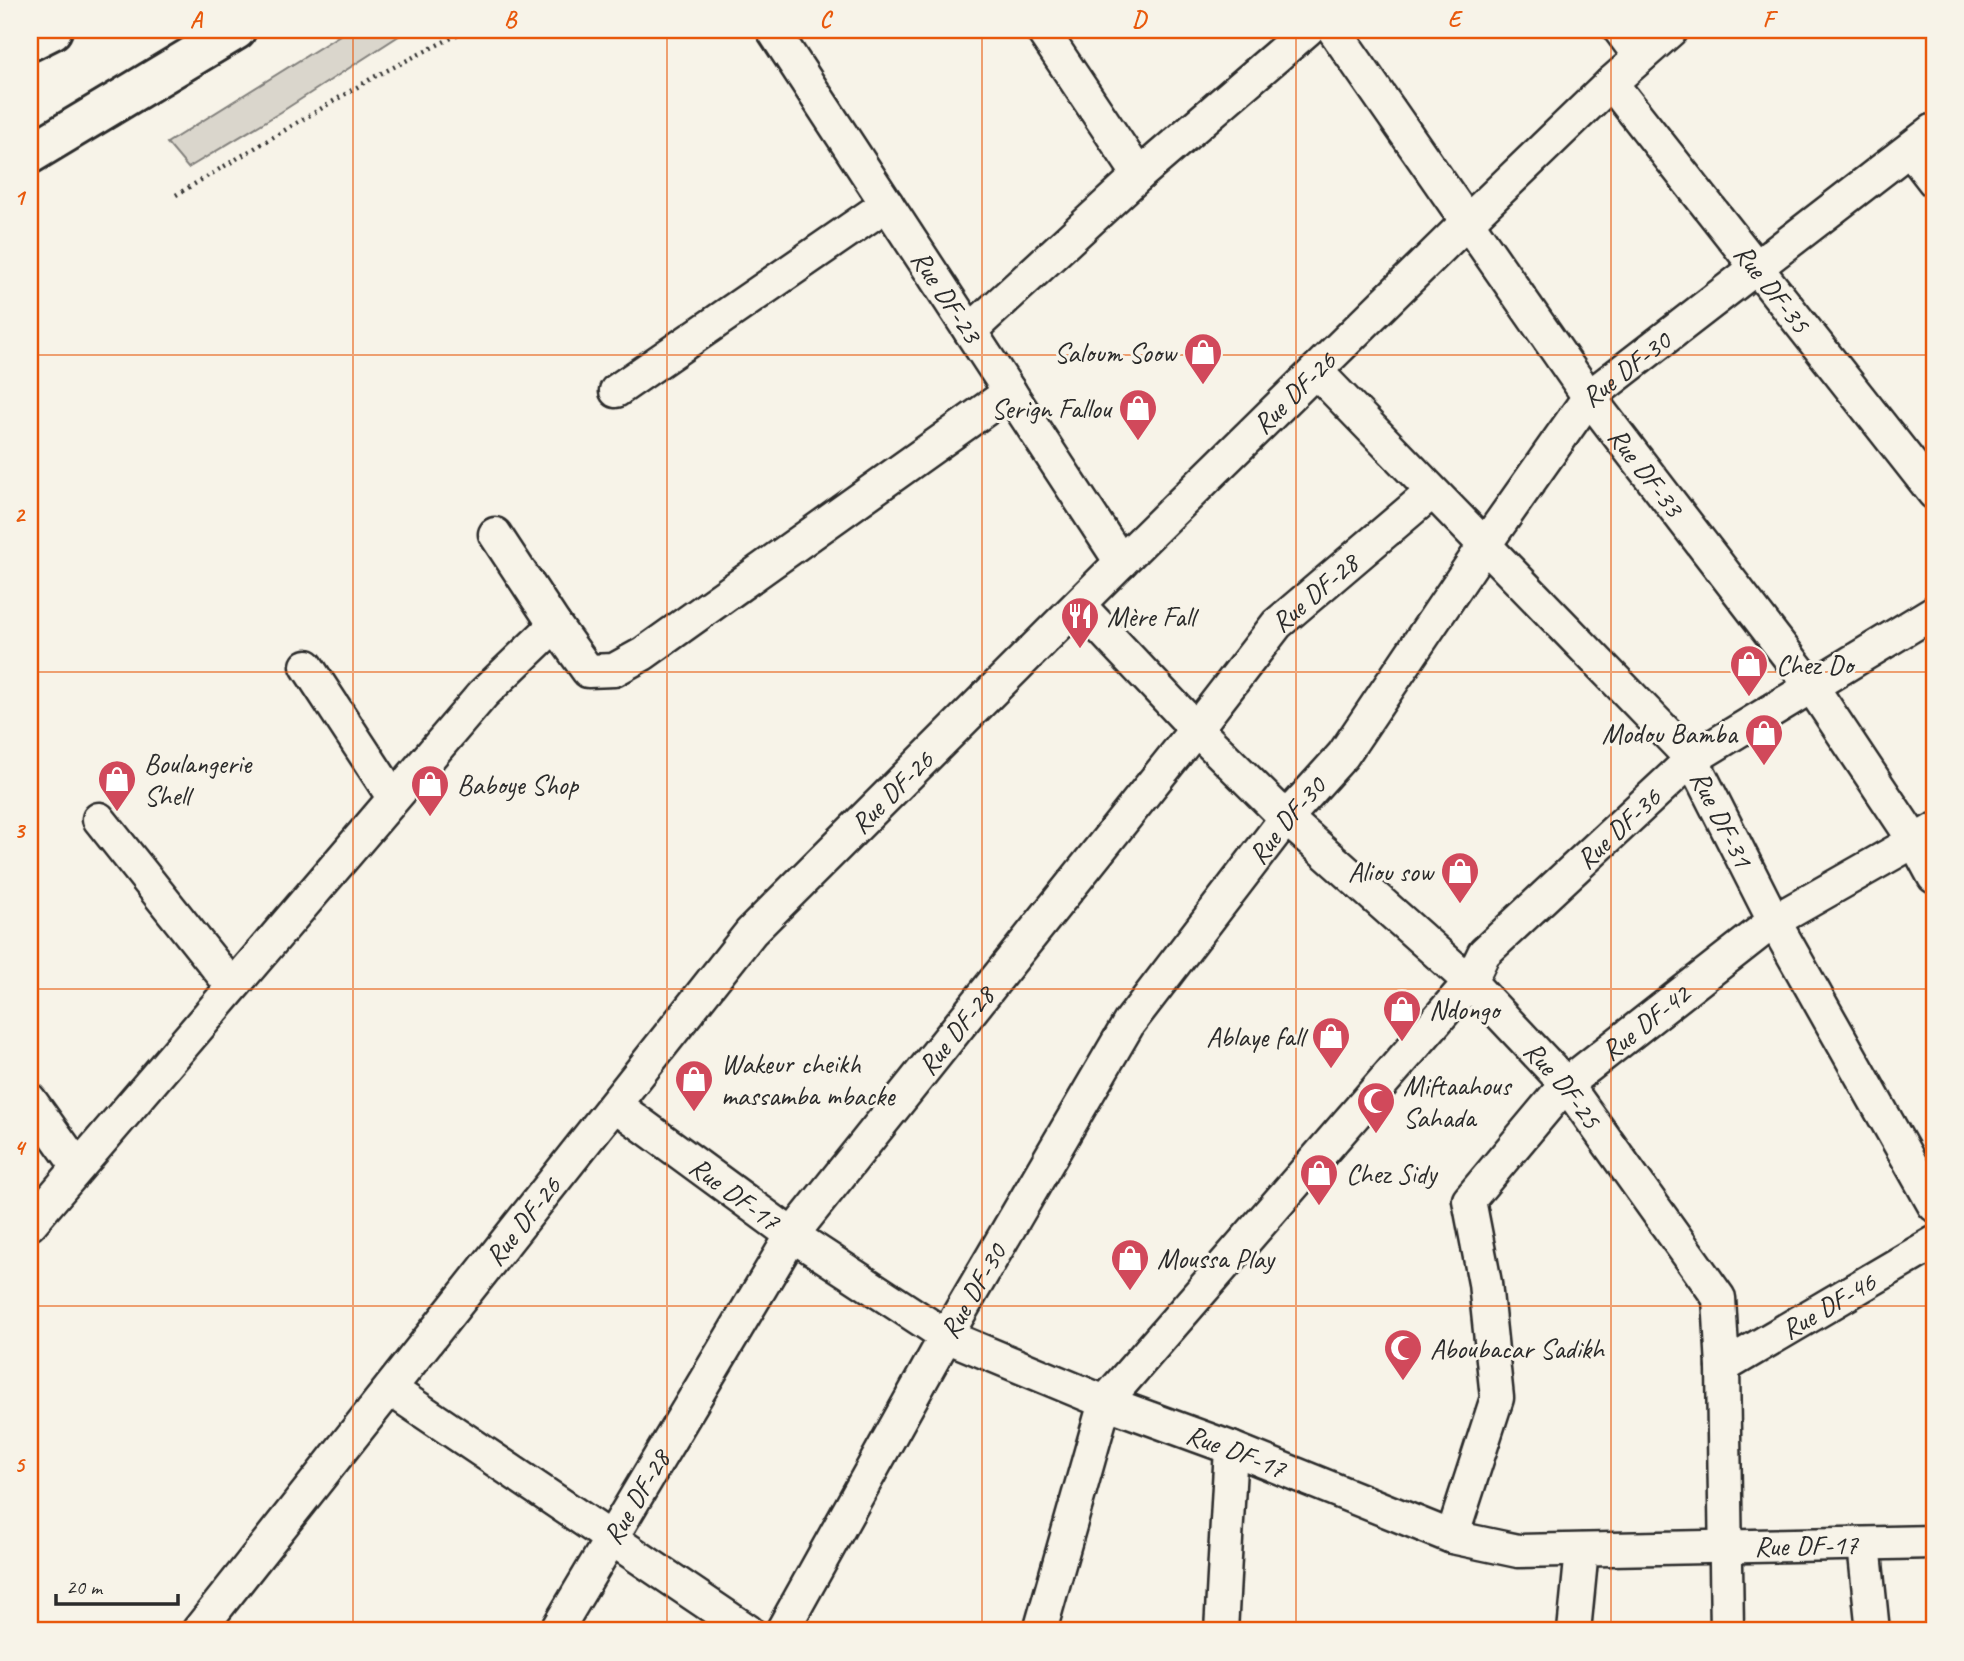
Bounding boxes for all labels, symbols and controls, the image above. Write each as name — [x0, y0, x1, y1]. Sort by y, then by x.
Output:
text: A — [190, 5, 204, 34]
text: B — [504, 5, 518, 34]
text: C — [820, 5, 834, 34]
text: D — [1132, 5, 1148, 34]
text: E — [1448, 5, 1464, 34]
text: F — [1763, 5, 1779, 34]
text: 1 — [14, 183, 27, 212]
street label: Rue DF-35 — [1727, 237, 1819, 341]
street label: Rue DF-23 — [904, 243, 991, 351]
street label: Rue DF-30 — [1574, 322, 1679, 414]
shop icon: Saloum Soow — [1182, 331, 1224, 386]
place label: Saloum Soow — [1054, 335, 1179, 370]
street label: Rue DF-26 — [1245, 342, 1344, 441]
shop icon: Serign Fallou — [1117, 387, 1159, 442]
place label: Serign Fallou — [991, 391, 1113, 426]
street label: Rue DF-33 — [1601, 420, 1693, 525]
text: 2 — [14, 500, 27, 529]
street label: Rue DF-28 — [1263, 544, 1367, 639]
restaurant icon: Mère Fall — [1059, 595, 1101, 650]
place label: Mère Fall — [1107, 599, 1200, 634]
shop icon: Chez Do — [1728, 643, 1770, 698]
place label: Chez Do — [1776, 647, 1856, 682]
shop icon: Modou Bamba — [1743, 712, 1785, 767]
place label: Modou Bamba — [1602, 716, 1739, 751]
street label: Rue DF-26 — [843, 742, 941, 840]
place label: Boulangerie Shell — [144, 746, 253, 813]
shop icon: Boulangerie Shell — [96, 758, 138, 813]
shop icon: Baboye Shop — [409, 763, 451, 818]
street label: Rue DF-31 — [1683, 764, 1762, 874]
place label: Baboye Shop — [457, 767, 579, 802]
street label: Rue DF-30 — [1240, 767, 1334, 871]
street label: Rue DF-36 — [1568, 779, 1669, 876]
text: 3 — [14, 816, 27, 845]
shop icon: Aliou sow — [1439, 850, 1481, 905]
place label: Aliou sow — [1348, 854, 1436, 889]
street label: Rue DF-42 — [1594, 975, 1699, 1068]
street label: Rue DF-28 — [910, 977, 1003, 1082]
shop icon: Ndongo — [1381, 988, 1423, 1043]
place label: Ndongo — [1429, 992, 1502, 1027]
shop icon: Ablaye fall — [1310, 1015, 1352, 1070]
place label: Ablaye fall — [1206, 1019, 1309, 1054]
street label: Rue DF-25 — [1517, 1033, 1610, 1136]
place label: Wakeur cheikh massamba mbacke — [721, 1046, 896, 1113]
shop icon: Wakeur cheikh massamba mbacke — [673, 1058, 715, 1113]
place label: Miftaahous Sahada — [1403, 1068, 1513, 1135]
mosque icon: Miftaahous Sahada — [1355, 1080, 1397, 1135]
text: 4 — [14, 1133, 27, 1162]
street label: Rue DF-17 — [683, 1148, 788, 1239]
shop icon: Chez Sidy — [1298, 1152, 1340, 1207]
place label: Chez Sidy — [1346, 1156, 1439, 1191]
street label: Rue DF-26 — [477, 1168, 569, 1272]
street label: Rue DF-30 — [931, 1235, 1015, 1344]
shop icon: Moussa Play — [1109, 1237, 1151, 1292]
place label: Moussa Play — [1157, 1241, 1276, 1276]
street label: Rue DF-46 — [1775, 1263, 1883, 1346]
mosque icon: Aboubacar Sadikh — [1382, 1327, 1424, 1382]
place label: Aboubacar Sadikh — [1430, 1331, 1606, 1366]
street label: Rue DF-17 — [1182, 1416, 1292, 1486]
street label: Rue DF-28 — [594, 1442, 679, 1550]
text: 5 — [14, 1450, 26, 1479]
street label: Rue DF-17 — [1754, 1526, 1860, 1563]
scale bar — [56, 1563, 178, 1607]
text: 20 m — [66, 1574, 104, 1600]

